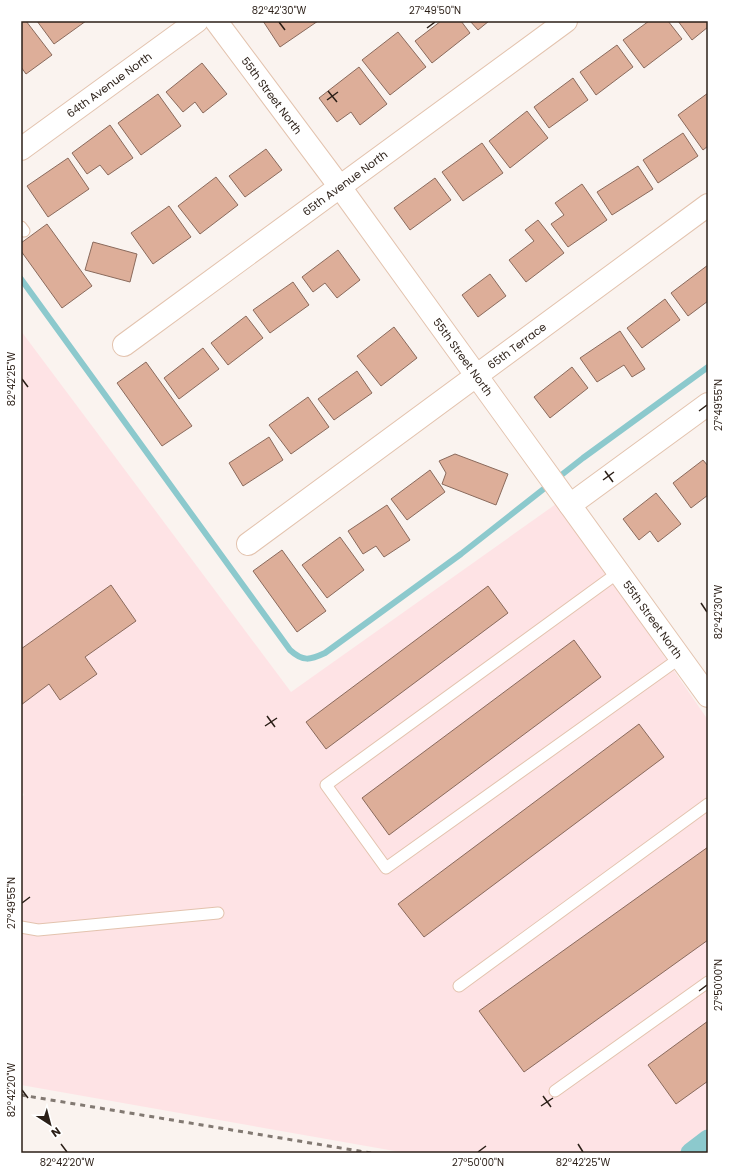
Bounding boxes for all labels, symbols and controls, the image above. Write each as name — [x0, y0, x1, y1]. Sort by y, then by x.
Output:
text: 82°42'30"W — [252, 3, 307, 18]
text: 27°49'50"N — [409, 3, 461, 18]
street label: 64th Avenue North — [63, 48, 155, 121]
street label: 55th Street North — [237, 53, 306, 138]
street label: 65th Avenue North — [299, 146, 391, 220]
street label: 55th Street North — [429, 315, 497, 399]
street label: 65th Terrace — [484, 319, 550, 373]
text: 82°42'25"W — [4, 352, 19, 406]
text: 27°49'55"N — [711, 379, 726, 431]
street label: 55th Street North — [619, 577, 686, 662]
text: 82°42'30"W — [711, 584, 726, 639]
text: 27°49'55"N — [4, 877, 19, 929]
text: 27°50'00"N — [711, 959, 726, 1011]
text: 82°42'20"W — [4, 1063, 19, 1117]
north arrow — [30, 1104, 70, 1144]
text: N — [48, 1123, 64, 1141]
text: 82°42'20"W — [40, 1155, 94, 1170]
text: 27°50'00"N — [452, 1155, 504, 1170]
text: 82°42'25"W — [556, 1155, 610, 1170]

